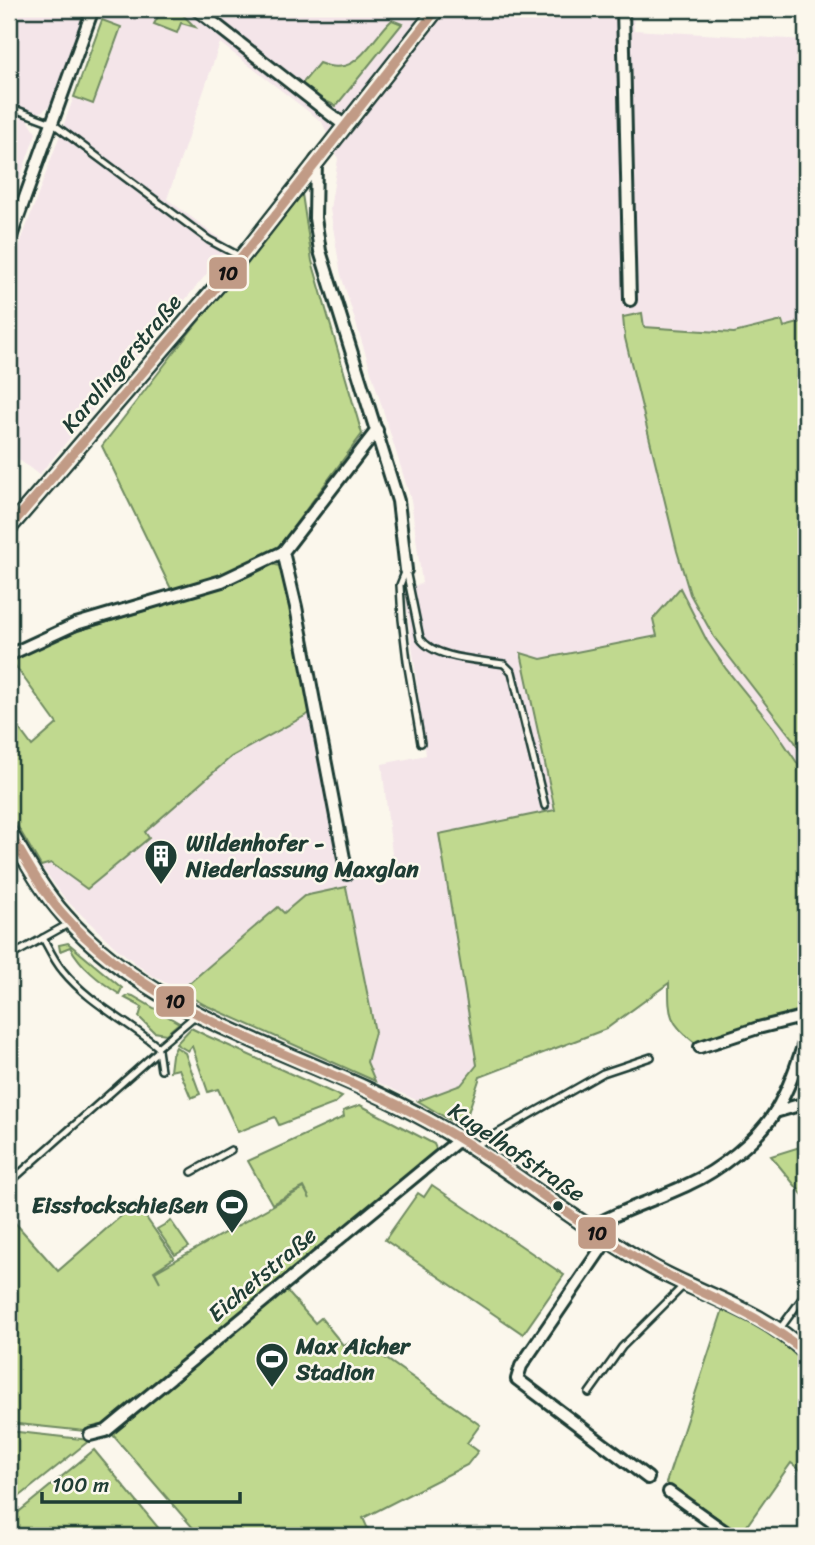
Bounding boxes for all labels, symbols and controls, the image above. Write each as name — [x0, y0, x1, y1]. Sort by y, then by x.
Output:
line badge: 10 — [208, 256, 248, 290]
text: 10 — [218, 257, 238, 290]
street label: Karolingerstraße — [50, 284, 192, 443]
place label: Wildenhofer - Niederlassung Maxglan — [185, 823, 419, 890]
building icon: Wildenhofer - Niederlassung Maxglan — [142, 837, 180, 886]
line badge: 10 — [155, 985, 195, 1018]
text: 10 — [165, 985, 185, 1018]
street label: Kugelhofstraße — [440, 1091, 594, 1214]
place label: Eisstockschießen — [32, 1185, 209, 1226]
sports icon: Eisstockschießen — [213, 1186, 251, 1235]
unlabelled marker — [551, 1199, 565, 1213]
street label: Eichetstraße — [198, 1216, 327, 1333]
line badge: 10 — [577, 1216, 617, 1250]
text: 10 — [587, 1217, 607, 1250]
place label: Max Aicher Stadion — [295, 1326, 412, 1393]
sports icon: Max Aicher Stadion — [253, 1340, 291, 1389]
scale bar — [42, 1461, 240, 1505]
text: 100 m — [52, 1466, 109, 1504]

